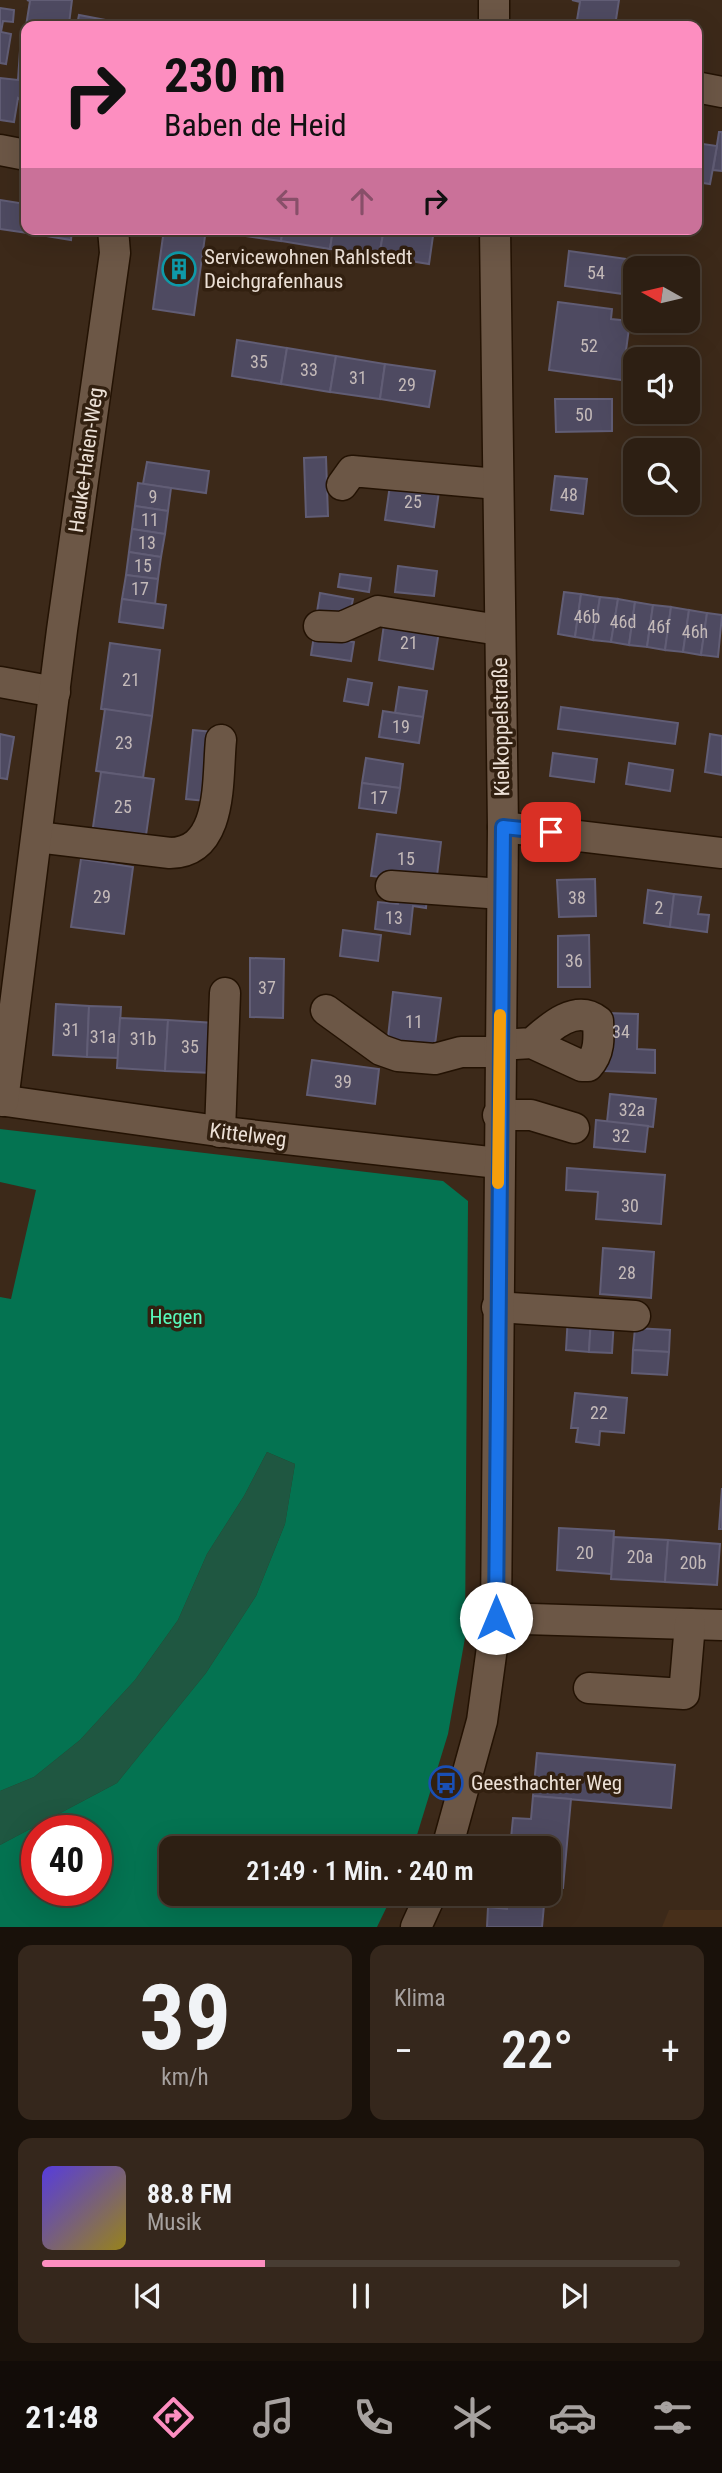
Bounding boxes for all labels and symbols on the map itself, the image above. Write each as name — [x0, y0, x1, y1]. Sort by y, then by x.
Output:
place label: Servicewohnen Rahlstedt Deichgrafenhaus — [204, 245, 412, 293]
building icon: Servicewohnen Rahlstedt Deichgrafenhaus — [160, 250, 198, 288]
north arrow — [623, 256, 700, 332]
house number: 54 — [587, 262, 605, 283]
house number: 52 — [580, 335, 598, 356]
house number: 35 — [250, 351, 268, 372]
house number: 33 — [300, 359, 318, 380]
house number: 31 — [349, 367, 367, 388]
house number: 29 — [398, 374, 416, 395]
street label: Hauke-Haien-Weg — [64, 386, 108, 534]
house number: 50 — [575, 404, 593, 425]
house number: 48 — [560, 484, 578, 505]
house number: 9 — [149, 486, 157, 507]
house number: 25 — [404, 491, 422, 512]
house number: 11 — [141, 509, 159, 530]
house number: 13 — [138, 532, 156, 553]
house number: 15 — [134, 555, 152, 576]
house number: 17 — [131, 578, 149, 599]
house number: 46b — [574, 606, 600, 627]
house number: 46d — [610, 611, 636, 632]
house number: 46f — [647, 616, 671, 637]
house number: 46h — [682, 621, 708, 642]
house number: 21 — [400, 632, 418, 653]
street label: Kielkoppelstraße — [488, 657, 514, 797]
house number: 21 — [122, 669, 140, 690]
house number: 19 — [392, 716, 410, 737]
house number: 23 — [115, 732, 133, 753]
house number: 17 — [370, 787, 388, 808]
house number: 25 — [114, 796, 132, 817]
pin — [521, 802, 581, 862]
house number: 15 — [397, 848, 415, 869]
house number: 29 — [93, 886, 111, 907]
house number: 38 — [568, 887, 586, 908]
house number: 2 — [655, 897, 664, 918]
house number: 13 — [385, 907, 403, 928]
house number: 36 — [565, 950, 583, 971]
house number: 37 — [258, 977, 276, 998]
house number: 11 — [405, 1011, 423, 1032]
house number: 31 — [62, 1019, 80, 1040]
house number: 34 — [612, 1021, 630, 1042]
house number: 31a — [90, 1026, 116, 1047]
house number: 31b — [130, 1028, 156, 1049]
house number: 35 — [181, 1036, 199, 1057]
house number: 39 — [334, 1071, 352, 1092]
house number: 32a — [619, 1099, 645, 1120]
street label: Kittelweg — [208, 1118, 288, 1152]
house number: 32 — [612, 1125, 630, 1146]
house number: 30 — [621, 1195, 639, 1216]
house number: 28 — [618, 1262, 636, 1283]
park label: Hegen — [149, 1305, 203, 1329]
house number: 22 — [590, 1402, 608, 1423]
house number: 20 — [576, 1542, 594, 1563]
house number: 20a — [627, 1546, 653, 1567]
house number: 20b — [680, 1552, 706, 1573]
position arrow — [459, 1581, 533, 1655]
bus stop icon: Geesthachter Weg — [427, 1764, 465, 1802]
place label: Geesthachter Weg — [471, 1771, 622, 1795]
speed limit sign: 40 — [21, 1815, 112, 1906]

